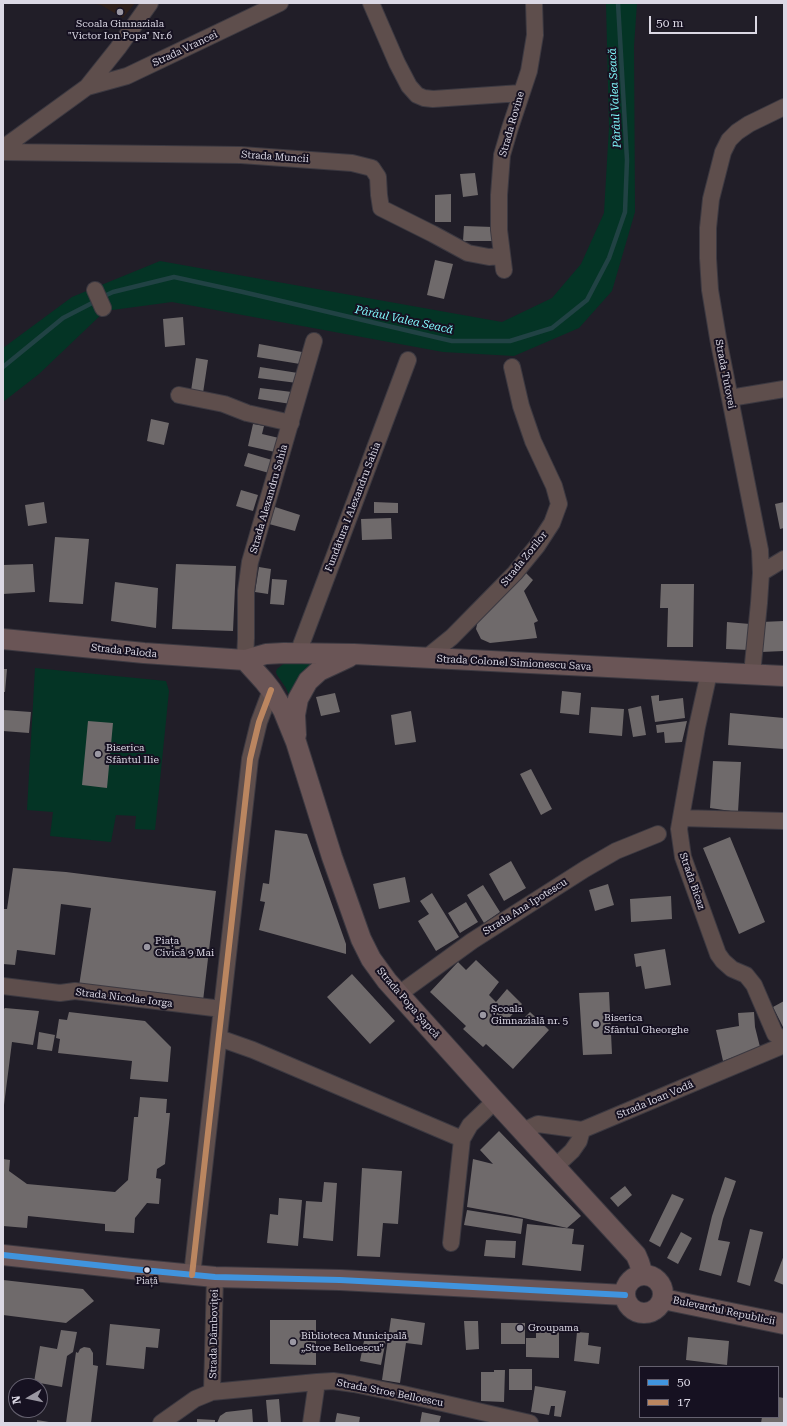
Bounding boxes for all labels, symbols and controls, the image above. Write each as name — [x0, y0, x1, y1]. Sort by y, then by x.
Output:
marker: Scoala Gimnaziala "Victor Ion Popa" Nr.6 — [115, 7, 125, 17]
scale bar — [651, 8, 759, 34]
text: 50 m — [656, 16, 683, 30]
place label: Scoala Gimnaziala "Victor Ion Popa" Nr.6 — [68, 18, 172, 42]
street label: Strada Vrancei — [151, 29, 219, 69]
water label: Pârâul Valea Seacă — [606, 48, 624, 148]
street label: Strada Rovine — [497, 90, 527, 158]
street label: Strada Muncii — [241, 149, 309, 165]
water label: Pârâul Valea Seacă — [354, 303, 454, 337]
street label: Strada Tutovei — [712, 338, 738, 410]
street label: Fundătura I Alexandru Sahia — [323, 440, 383, 574]
street label: Strada Alexandru Sahia — [248, 443, 290, 555]
street label: Strada Zorilor — [498, 529, 550, 589]
street label: Strada Paloda — [90, 642, 158, 660]
street label: Strada Colonel Simionescu Sava — [436, 653, 592, 673]
place label: Biserica Sfântul Ilie — [106, 742, 159, 766]
marker: Biserica Sfântul Ilie — [93, 749, 103, 759]
street label: Strada Bicaz — [677, 851, 707, 911]
street label: Strada Ana Ipotescu — [481, 876, 569, 938]
place label: Piața Civică 9 Mai — [155, 935, 214, 958]
marker: Piața Civică 9 Mai — [142, 942, 152, 952]
street label: Strada Popa Șapcă — [374, 965, 442, 1041]
street label: Strada Nicolae Iorga — [75, 986, 173, 1010]
place label: Școala Gimnazială nr. 5 — [491, 1003, 568, 1026]
marker: Școala Gimnazială nr. 5 — [478, 1010, 488, 1020]
place label: Biserica Sfântul Gheorghe — [604, 1012, 689, 1036]
marker: Biserica Sfântul Gheorghe — [591, 1019, 601, 1029]
street label: Strada Ioan Vodă — [615, 1078, 695, 1122]
marker: Piață — [142, 1265, 152, 1275]
place label: Piață — [136, 1276, 158, 1286]
street label: Strada Dâmboviței — [207, 1289, 221, 1379]
street label: Bulevardul Republicii — [672, 1294, 776, 1328]
place label: Groupama — [528, 1322, 579, 1334]
marker: Groupama — [515, 1323, 525, 1333]
place label: Biblioteca Municipală „Stroe Belloescu” — [301, 1330, 407, 1354]
marker: Biblioteca Municipală „Stroe Belloescu” — [288, 1337, 298, 1347]
legend — [639, 1366, 779, 1418]
text: 50 — [677, 1375, 690, 1389]
street label: Strada Stroe Belloescu — [336, 1377, 444, 1409]
north arrow — [8, 1378, 48, 1418]
text: N — [10, 1395, 24, 1405]
text: 17 — [677, 1395, 690, 1409]

